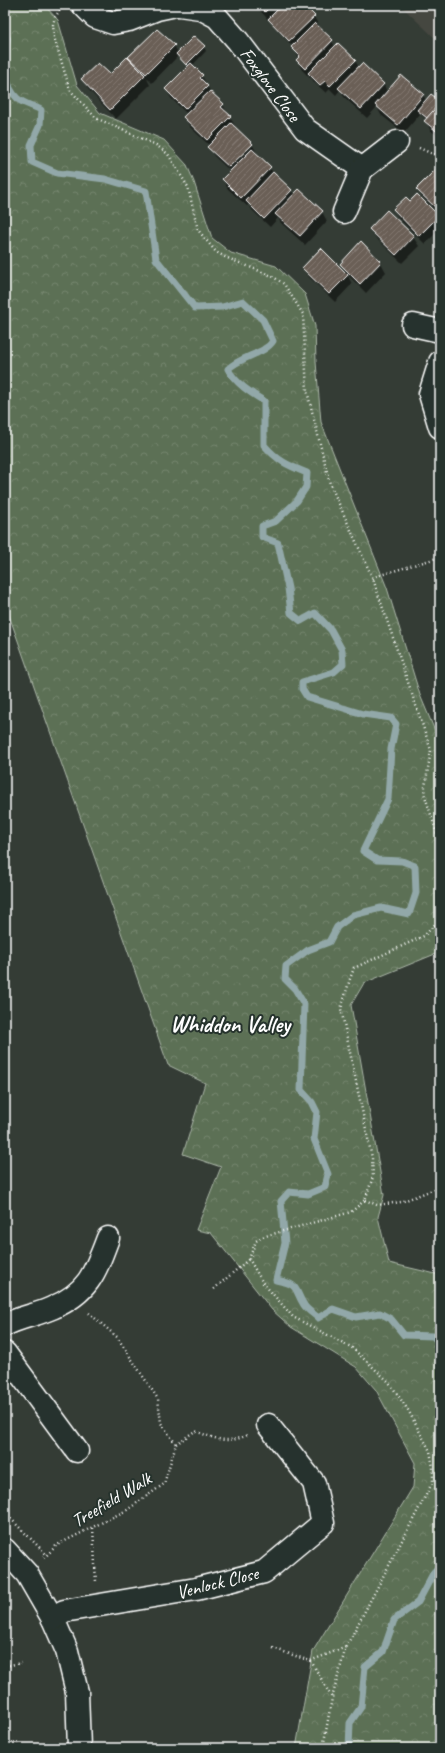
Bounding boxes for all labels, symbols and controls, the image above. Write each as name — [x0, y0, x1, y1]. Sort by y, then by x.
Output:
street label: Foxglove Close — [235, 43, 307, 128]
district label: Whiddon Valley — [170, 1010, 292, 1039]
street label: Treefield Walk — [67, 1466, 157, 1533]
street label: Venlock Close — [174, 1561, 262, 1605]

